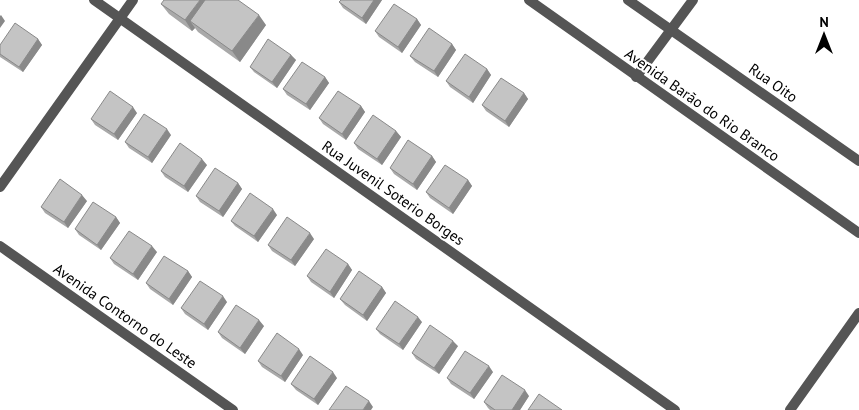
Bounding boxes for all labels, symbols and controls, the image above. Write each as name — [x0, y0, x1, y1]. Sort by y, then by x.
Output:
north arrow — [799, 10, 849, 60]
text: N — [819, 13, 829, 31]
street label: Avenida Barão do Rio Branco — [621, 44, 783, 165]
street label: Rua Oito — [745, 59, 801, 106]
street label: Rua Juvenil Soterio Borges — [318, 136, 468, 249]
street label: Avenida Contorno do Leste — [50, 259, 201, 372]

